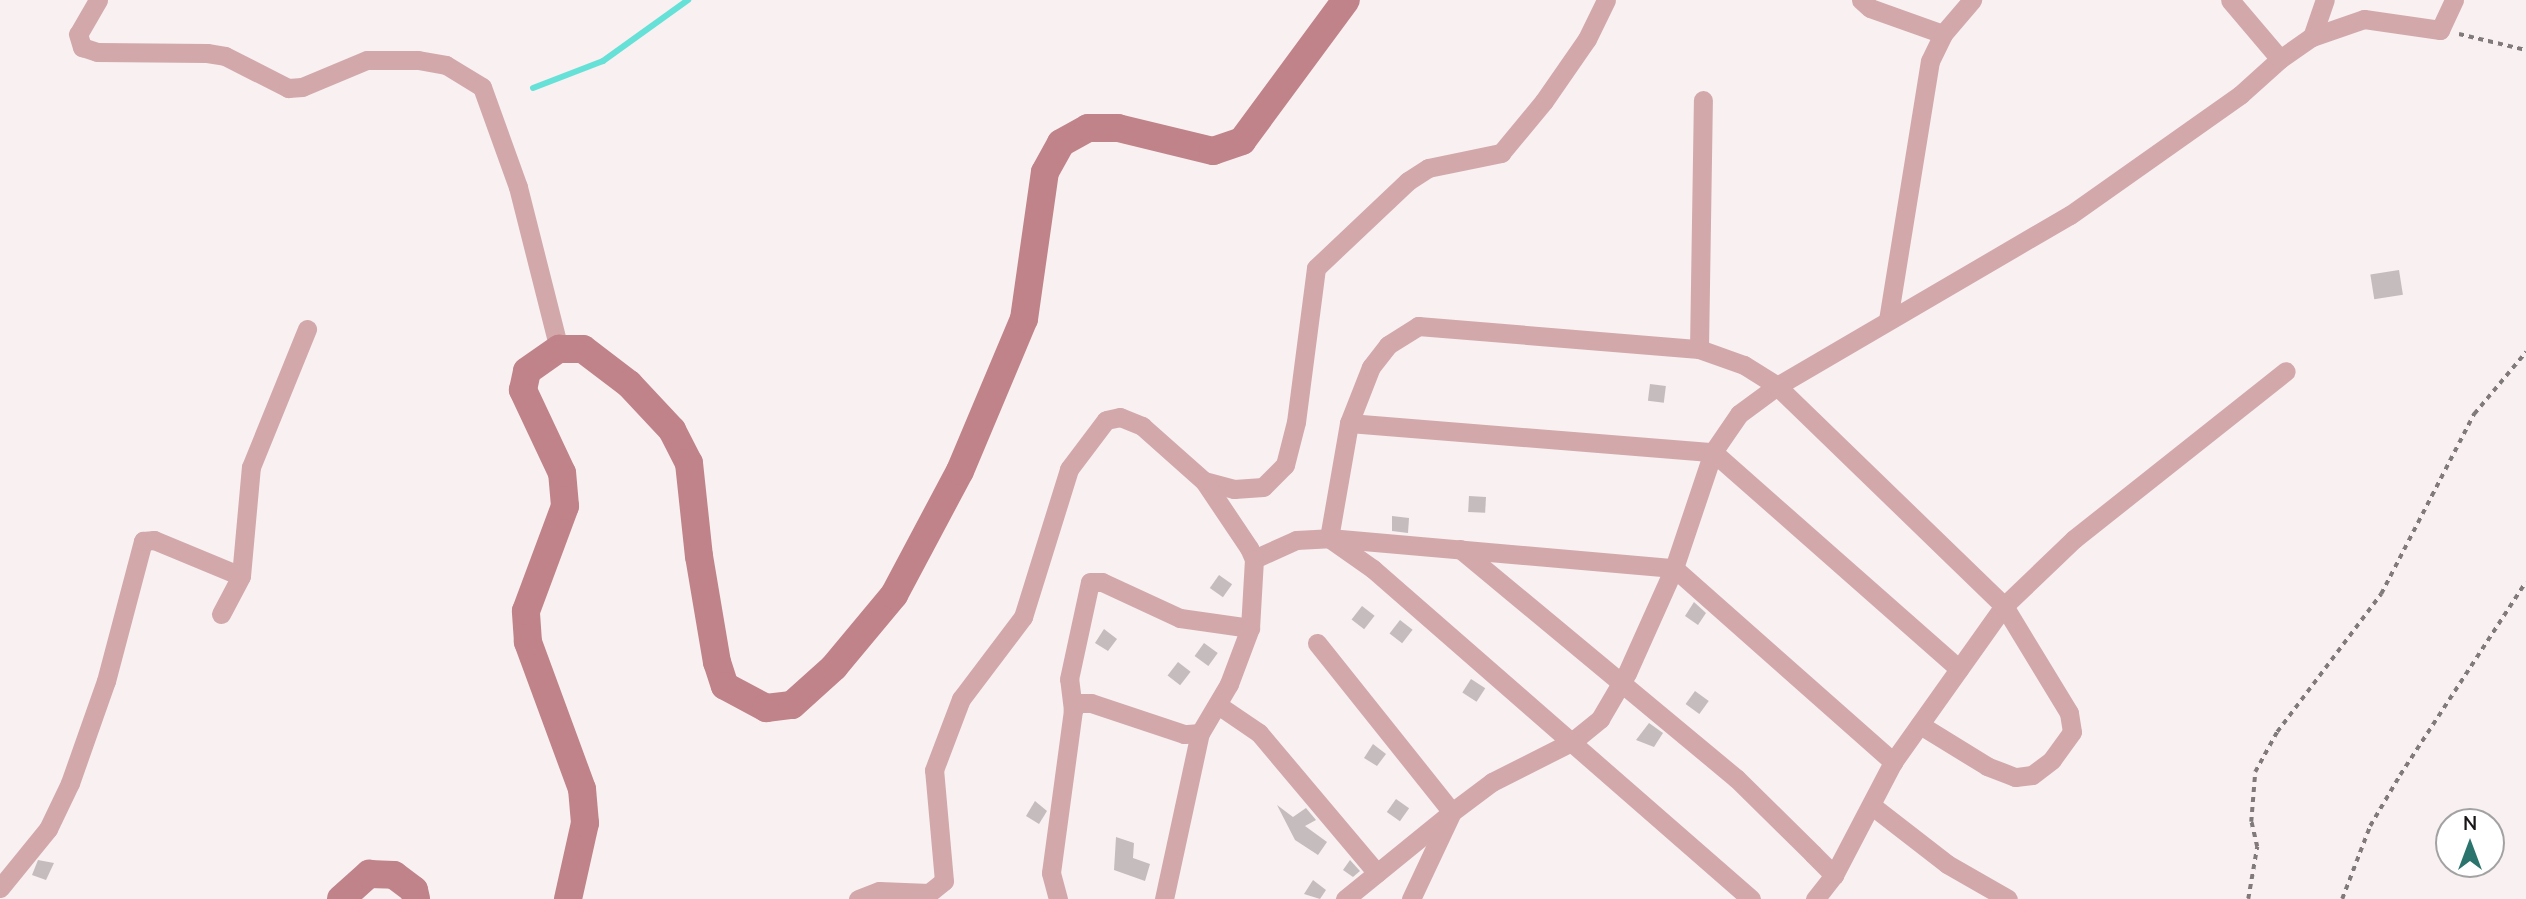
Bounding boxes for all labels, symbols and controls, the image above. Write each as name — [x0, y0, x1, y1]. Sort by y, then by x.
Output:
north arrow — [2435, 808, 2505, 878]
text: N — [2463, 811, 2477, 837]

